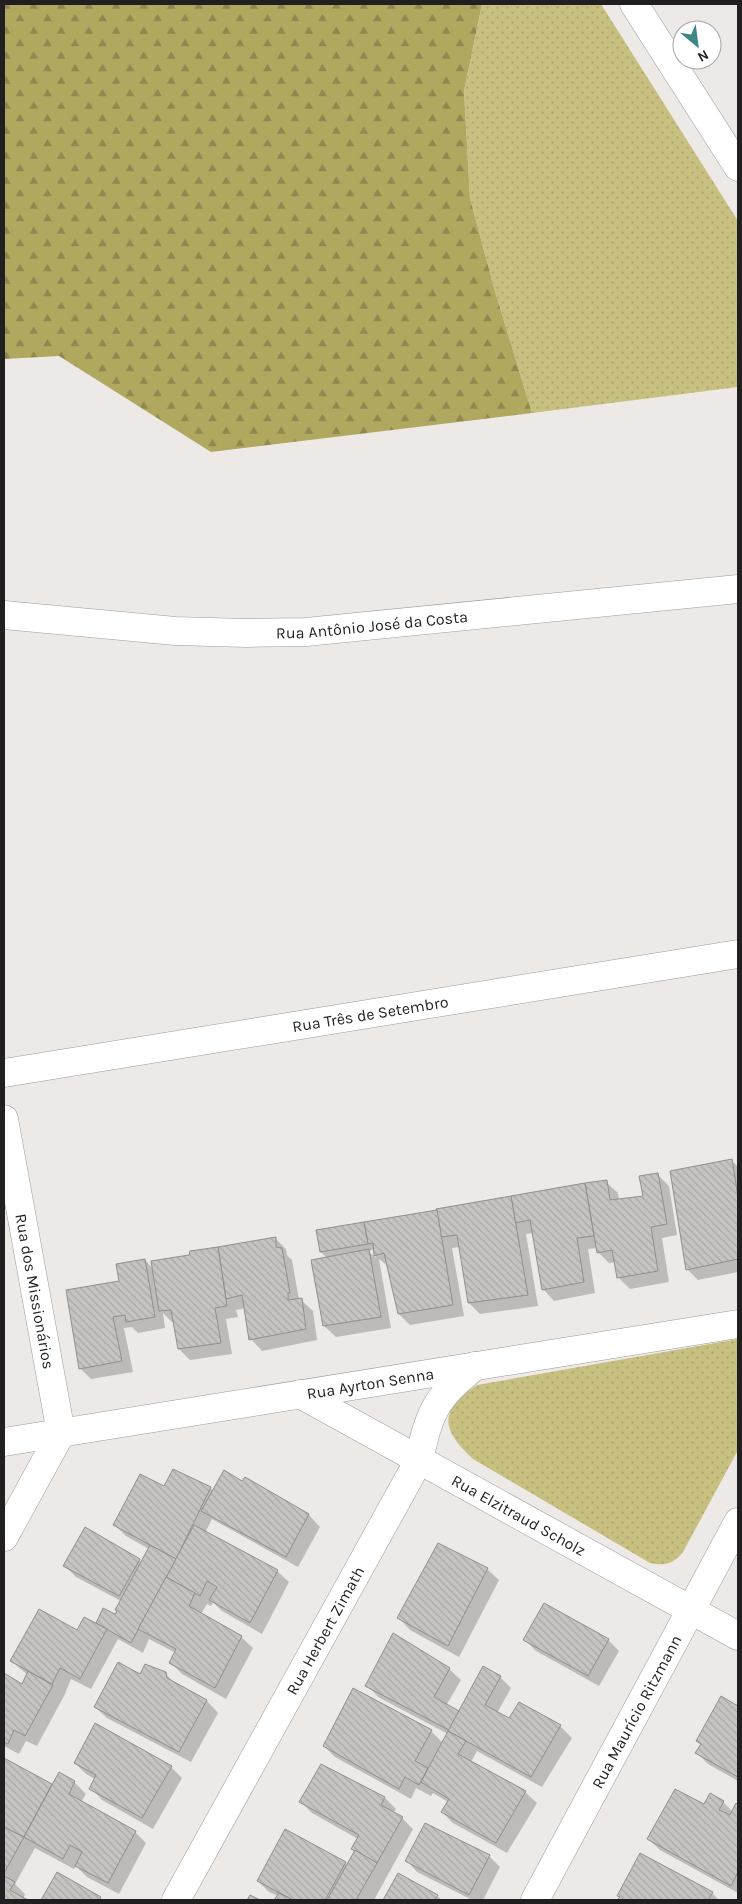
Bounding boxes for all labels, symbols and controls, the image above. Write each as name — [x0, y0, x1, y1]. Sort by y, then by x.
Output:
north arrow — [672, 20, 722, 70]
text: N — [695, 46, 712, 66]
street label: Rua Antônio José da Costa — [276, 607, 469, 642]
street label: Rua Três de Setembro — [291, 992, 450, 1036]
street label: Rua dos Missionários — [11, 1212, 58, 1370]
street label: Rua Ayrton Senna — [305, 1364, 435, 1403]
street label: Rua Elzitraud Scholz — [448, 1471, 589, 1560]
street label: Rua Herbert Zimath — [282, 1563, 368, 1698]
street label: Rua Maurício Ritzmann — [588, 1632, 686, 1792]

